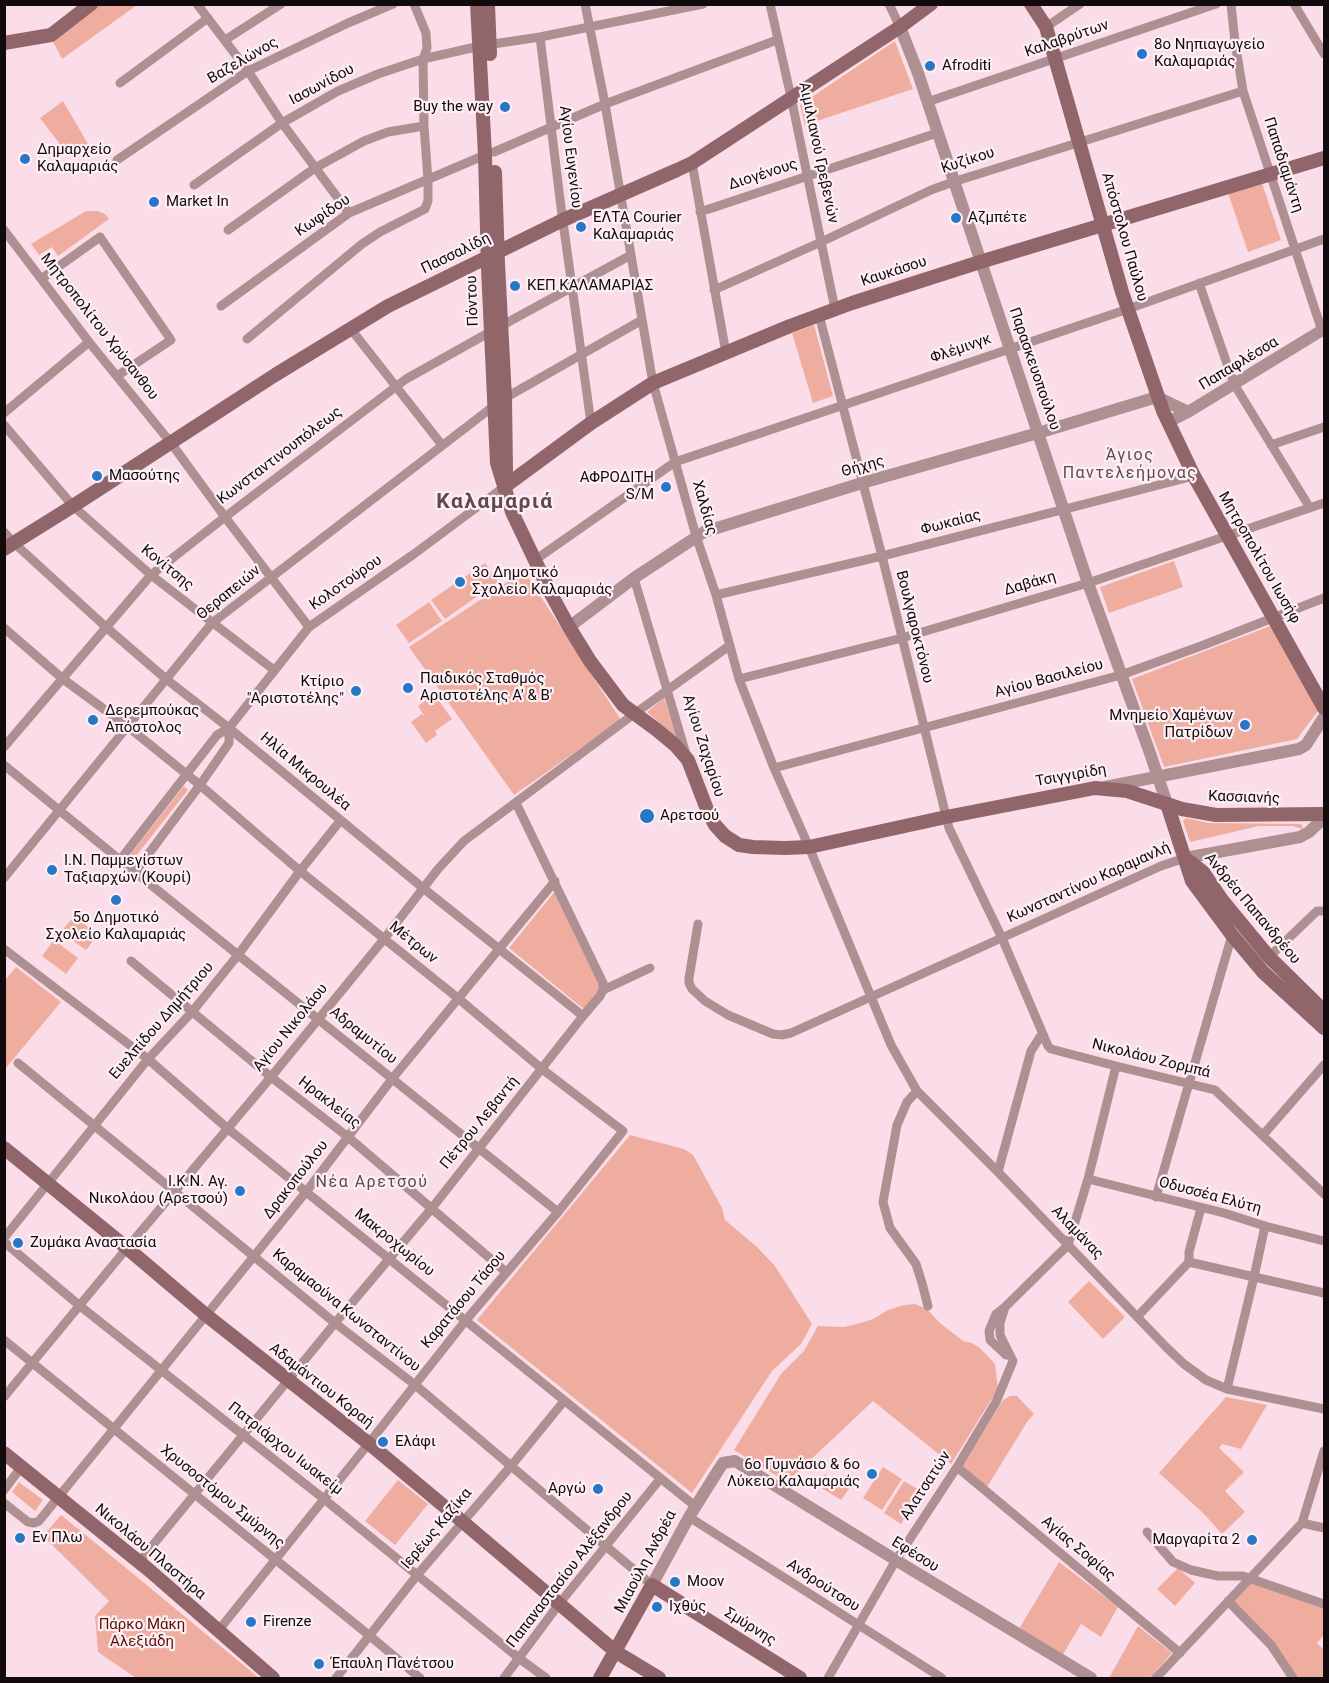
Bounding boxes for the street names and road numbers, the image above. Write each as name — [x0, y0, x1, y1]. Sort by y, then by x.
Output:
street label: Καλαβρύτων — [1023, 16, 1111, 62]
street label: Βαζελώνος — [205, 34, 281, 88]
street label: Ιασωνίδου — [287, 60, 357, 110]
street label: Αιμιλιανού Γρεβενών — [794, 81, 842, 225]
street label: Αγίου Ευγενίου — [555, 105, 585, 209]
street label: Παπαδιαμάντη — [1259, 115, 1307, 215]
street label: Κυζίκου — [939, 144, 997, 178]
street label: Διογένους — [726, 155, 800, 195]
street label: Απόστολου Παύλου — [1097, 170, 1151, 304]
street label: Κωφίδου — [292, 191, 354, 241]
street label: Πασσαλίδη — [418, 229, 494, 279]
street label: Μητροπολίτου Χρύσανθου — [36, 250, 162, 404]
street label: Καυκάσου — [859, 253, 929, 291]
street label: Πόντου — [463, 275, 483, 327]
street label: Παρασκευοπούλου — [1005, 305, 1063, 433]
street label: Φλέμινγκ — [928, 330, 994, 368]
street label: Παπαφλέσσα — [1196, 333, 1282, 395]
street label: Κωνσταντινουπόλεως — [214, 403, 346, 509]
street label: Θήχης — [840, 452, 886, 482]
street label: Χαλδίας — [688, 479, 720, 537]
street label: Μητροπολίτου Ιωσήφ — [1214, 489, 1304, 627]
street label: Φωκαίας — [919, 506, 983, 540]
street label: Κονίτσης — [137, 541, 197, 595]
street label: Κολοτούρου — [306, 552, 386, 614]
street label: Θεραπειών — [193, 562, 265, 624]
street label: Δαβάκη — [1002, 568, 1058, 600]
street label: Βουλγαροκτόνου — [891, 569, 937, 685]
street label: Αγίου Βασιλείου — [993, 656, 1105, 702]
street label: Αγίου Ζαχαρίου — [678, 693, 728, 799]
street label: Ηλία Μικρουλέα — [256, 729, 354, 815]
street label: Τσιγγιρίδη — [1034, 761, 1108, 791]
street label: Κασσιανής — [1208, 788, 1280, 808]
street label: Κωνσταντίνου Καραμανλή — [1005, 839, 1173, 927]
street label: Ανδρέα Παπανδρέου — [1200, 850, 1304, 968]
street label: Μέτρων — [385, 918, 441, 968]
street label: Ευελπίδου Δημήτριου — [106, 959, 218, 1083]
street label: Αγίου Νικολάου — [250, 980, 332, 1076]
street label: Αδραμυτίου — [326, 1003, 400, 1069]
street label: Νικολάου Ζορμπά — [1090, 1036, 1212, 1082]
street label: Ηρακλείας — [294, 1073, 364, 1133]
street label: Πέτρου Λεβαντή — [437, 1073, 523, 1173]
street label: Δρακοπούλου — [260, 1137, 332, 1223]
street label: Οδυσσέα Ελύτη — [1157, 1174, 1263, 1218]
street label: Αλαμάνας — [1047, 1203, 1107, 1263]
street label: Μακροχωρίου — [350, 1205, 438, 1281]
street label: Καραμαούνα Κωνσταντίνου — [268, 1246, 424, 1376]
street label: Καρατάσου Τάσου — [418, 1248, 510, 1352]
street label: Αδαμάντιου Κοραή — [265, 1340, 377, 1432]
street label: Πατριάρχου Ιωακείμ — [224, 1399, 346, 1499]
street label: Χρυσοστόμου Σμύρνης — [156, 1441, 288, 1553]
street label: Αλατσατών — [897, 1448, 955, 1524]
street label: Ιερέως Καζίκα — [398, 1485, 476, 1573]
street label: Παπαναστασίου Αλέξανδρου — [503, 1488, 637, 1652]
street label: Νικολάου Πλαστήρα — [91, 1500, 209, 1604]
street label: Μιαούλη Ανδρέα — [611, 1508, 681, 1616]
street label: Αγίας Σοφίας — [1037, 1513, 1119, 1585]
street label: Εφέσου — [888, 1533, 942, 1577]
street label: Ανδρούτσου — [783, 1556, 863, 1616]
street label: Σμύρνης — [721, 1604, 779, 1650]

